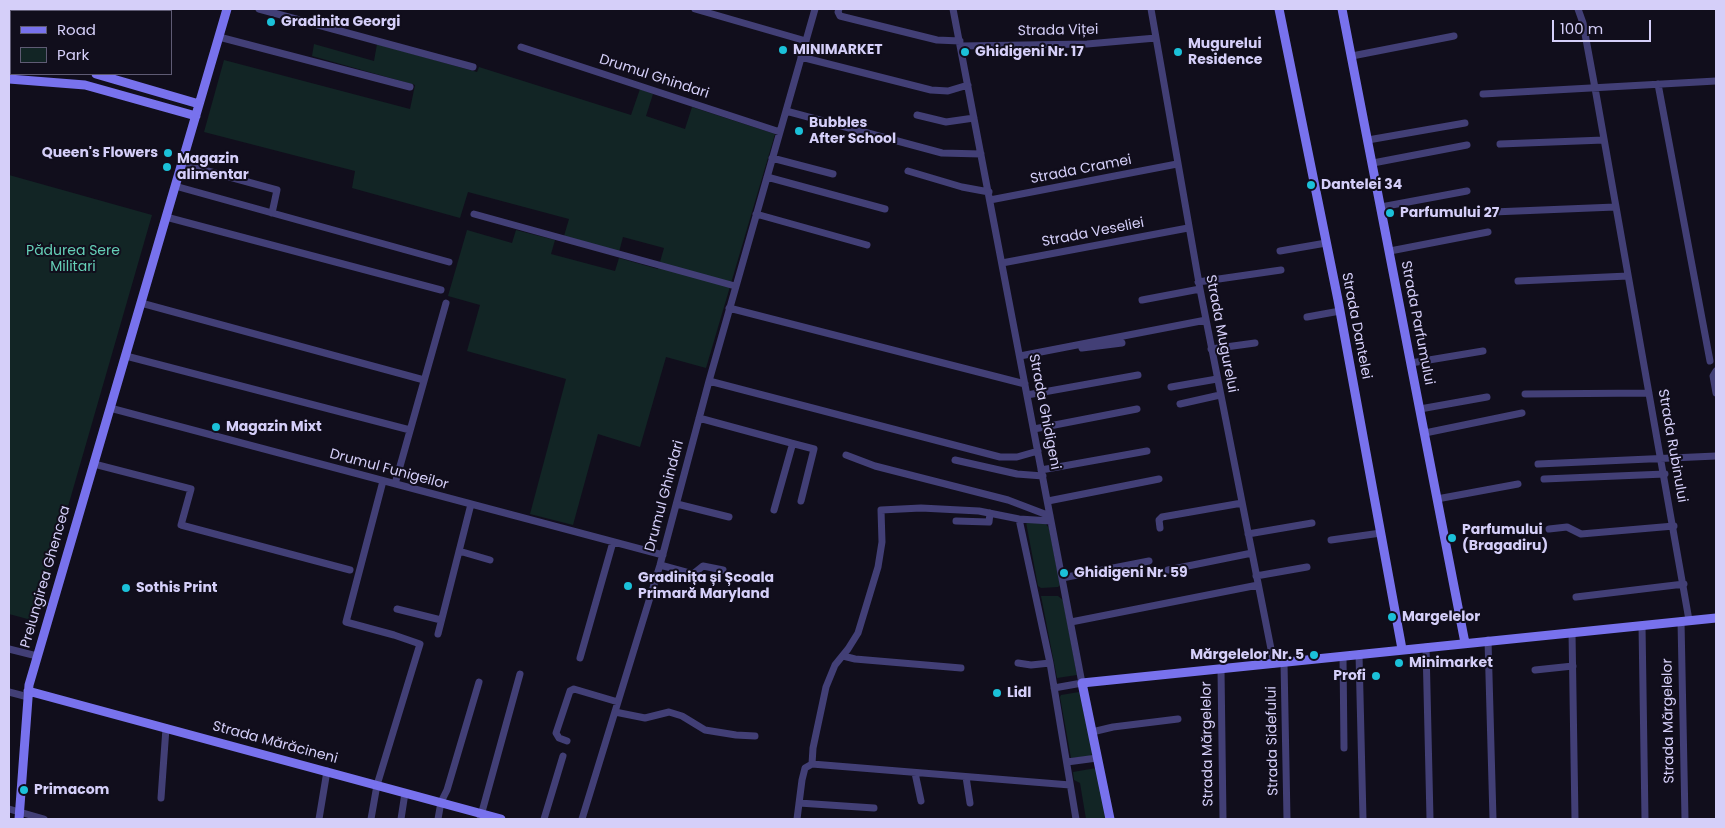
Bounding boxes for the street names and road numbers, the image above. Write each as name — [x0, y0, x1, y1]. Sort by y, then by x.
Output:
street label: Strada Viței — [1017, 22, 1099, 40]
street label: Drumul Ghindari — [597, 51, 711, 103]
street label: Strada Cramei — [1029, 152, 1133, 188]
street label: Strada Veseliei — [1040, 215, 1146, 251]
street label: Strada Parfumului — [1397, 259, 1437, 387]
street label: Strada Dantelei — [1337, 271, 1375, 381]
street label: Strada Mugurelui — [1201, 274, 1241, 394]
street label: Strada Ghidigeni — [1025, 353, 1063, 471]
street label: Strada Rubinului — [1654, 388, 1690, 504]
street label: Drumul Ghindari — [642, 439, 688, 553]
street label: Drumul Funigeilor — [328, 446, 450, 494]
street label: Prelungirea Ghencea — [18, 504, 74, 650]
street label: Strada Mărgelelor — [1660, 658, 1678, 784]
street label: Strada Mărgelelor — [1199, 681, 1217, 807]
street label: Strada Sidefului — [1264, 686, 1282, 796]
street label: Strada Mărăcineni — [211, 718, 339, 768]

